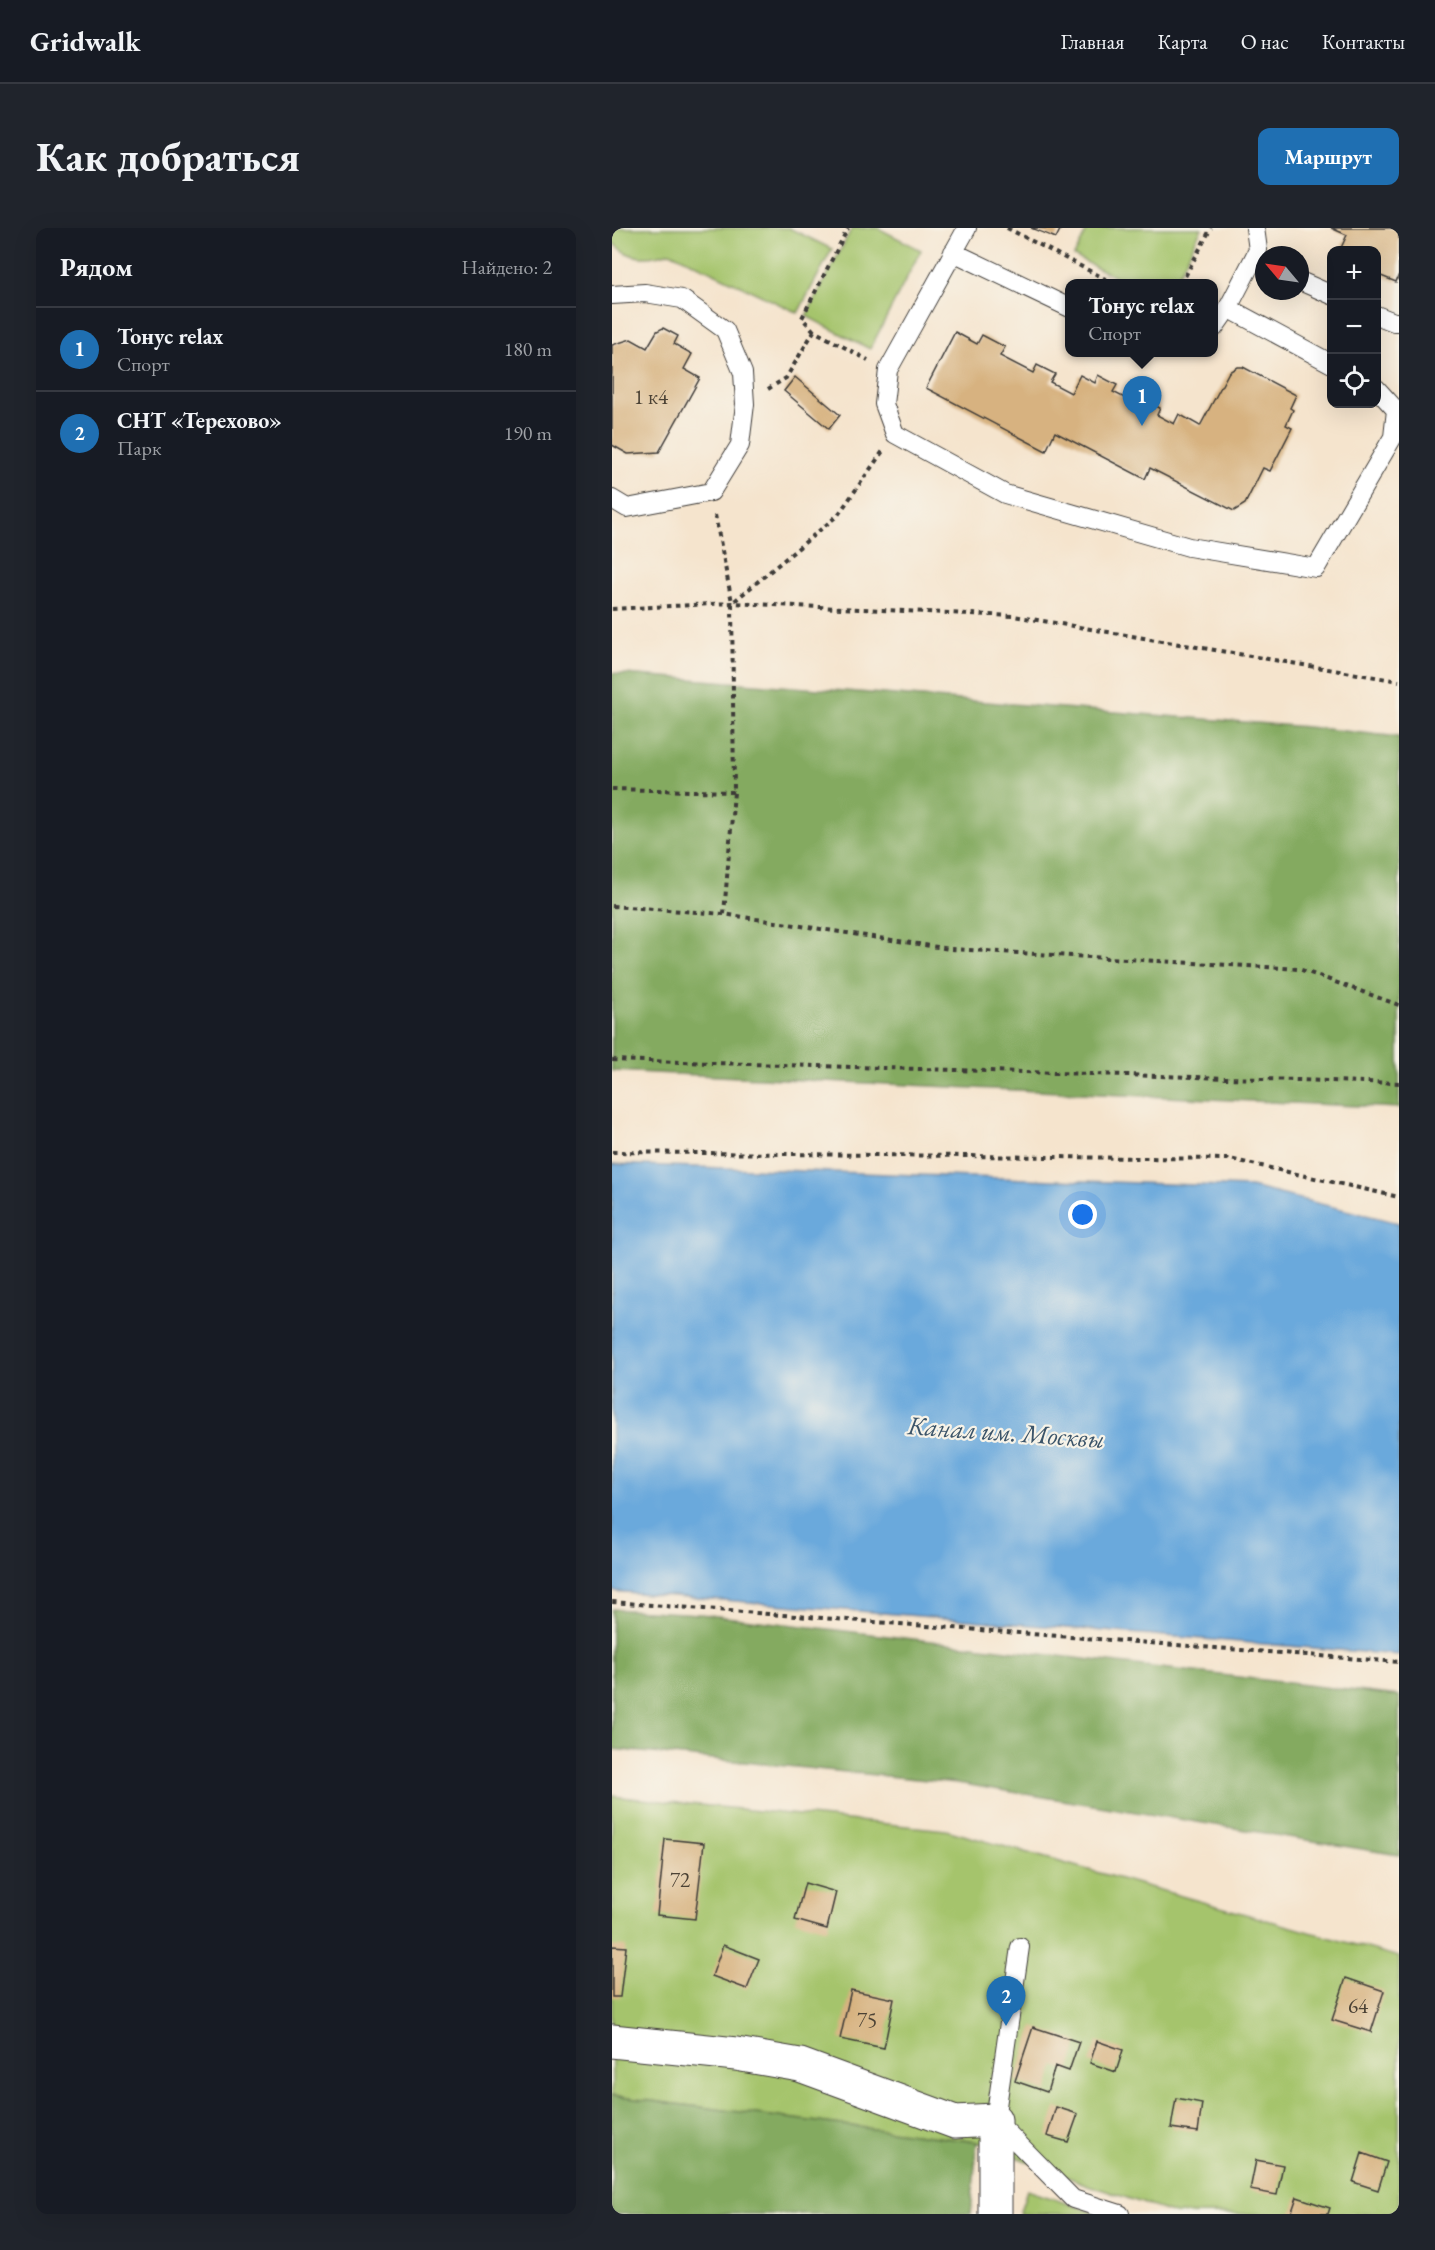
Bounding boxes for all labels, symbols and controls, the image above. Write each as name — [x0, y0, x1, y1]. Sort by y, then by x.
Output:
text: Gridwalk — [30, 23, 141, 59]
text: Главная — [1060, 28, 1124, 55]
text: Карта — [1157, 28, 1208, 55]
text: О нас — [1241, 28, 1289, 55]
text: Контакты — [1322, 28, 1405, 55]
button: Маршрут — [1258, 128, 1399, 185]
text: Как добраться — [36, 129, 300, 184]
north arrow — [1255, 246, 1309, 300]
map controls — [1327, 246, 1381, 408]
button: + — [1327, 246, 1381, 300]
text: Рядом — [60, 250, 133, 284]
text: Найдено: 2 — [461, 254, 552, 280]
popup — [1065, 279, 1218, 357]
text: Тонус relax — [1088, 291, 1195, 320]
button: − — [1327, 300, 1381, 354]
text: Спорт — [1088, 320, 1141, 346]
text: Тонус relax — [117, 322, 223, 351]
text: 1 — [74, 336, 85, 362]
text: 180 m — [504, 336, 552, 362]
text: Спорт — [117, 351, 170, 377]
button: locate — [1327, 354, 1381, 408]
pin: 1 — [1122, 376, 1162, 426]
house number: 1 к4 — [634, 383, 669, 410]
text: СНТ «Терехово» — [117, 406, 282, 435]
text: 2 — [74, 420, 85, 446]
text: 190 m — [504, 420, 552, 446]
text: Парк — [117, 435, 161, 461]
your location — [1068, 1200, 1097, 1229]
water label: Канал им. Москвы — [905, 1408, 1106, 1456]
house number: 72 — [670, 1866, 690, 1893]
pin: 2 — [986, 1976, 1026, 2026]
house number: 64 — [1348, 1992, 1369, 2019]
house number: 75 — [857, 2006, 877, 2033]

